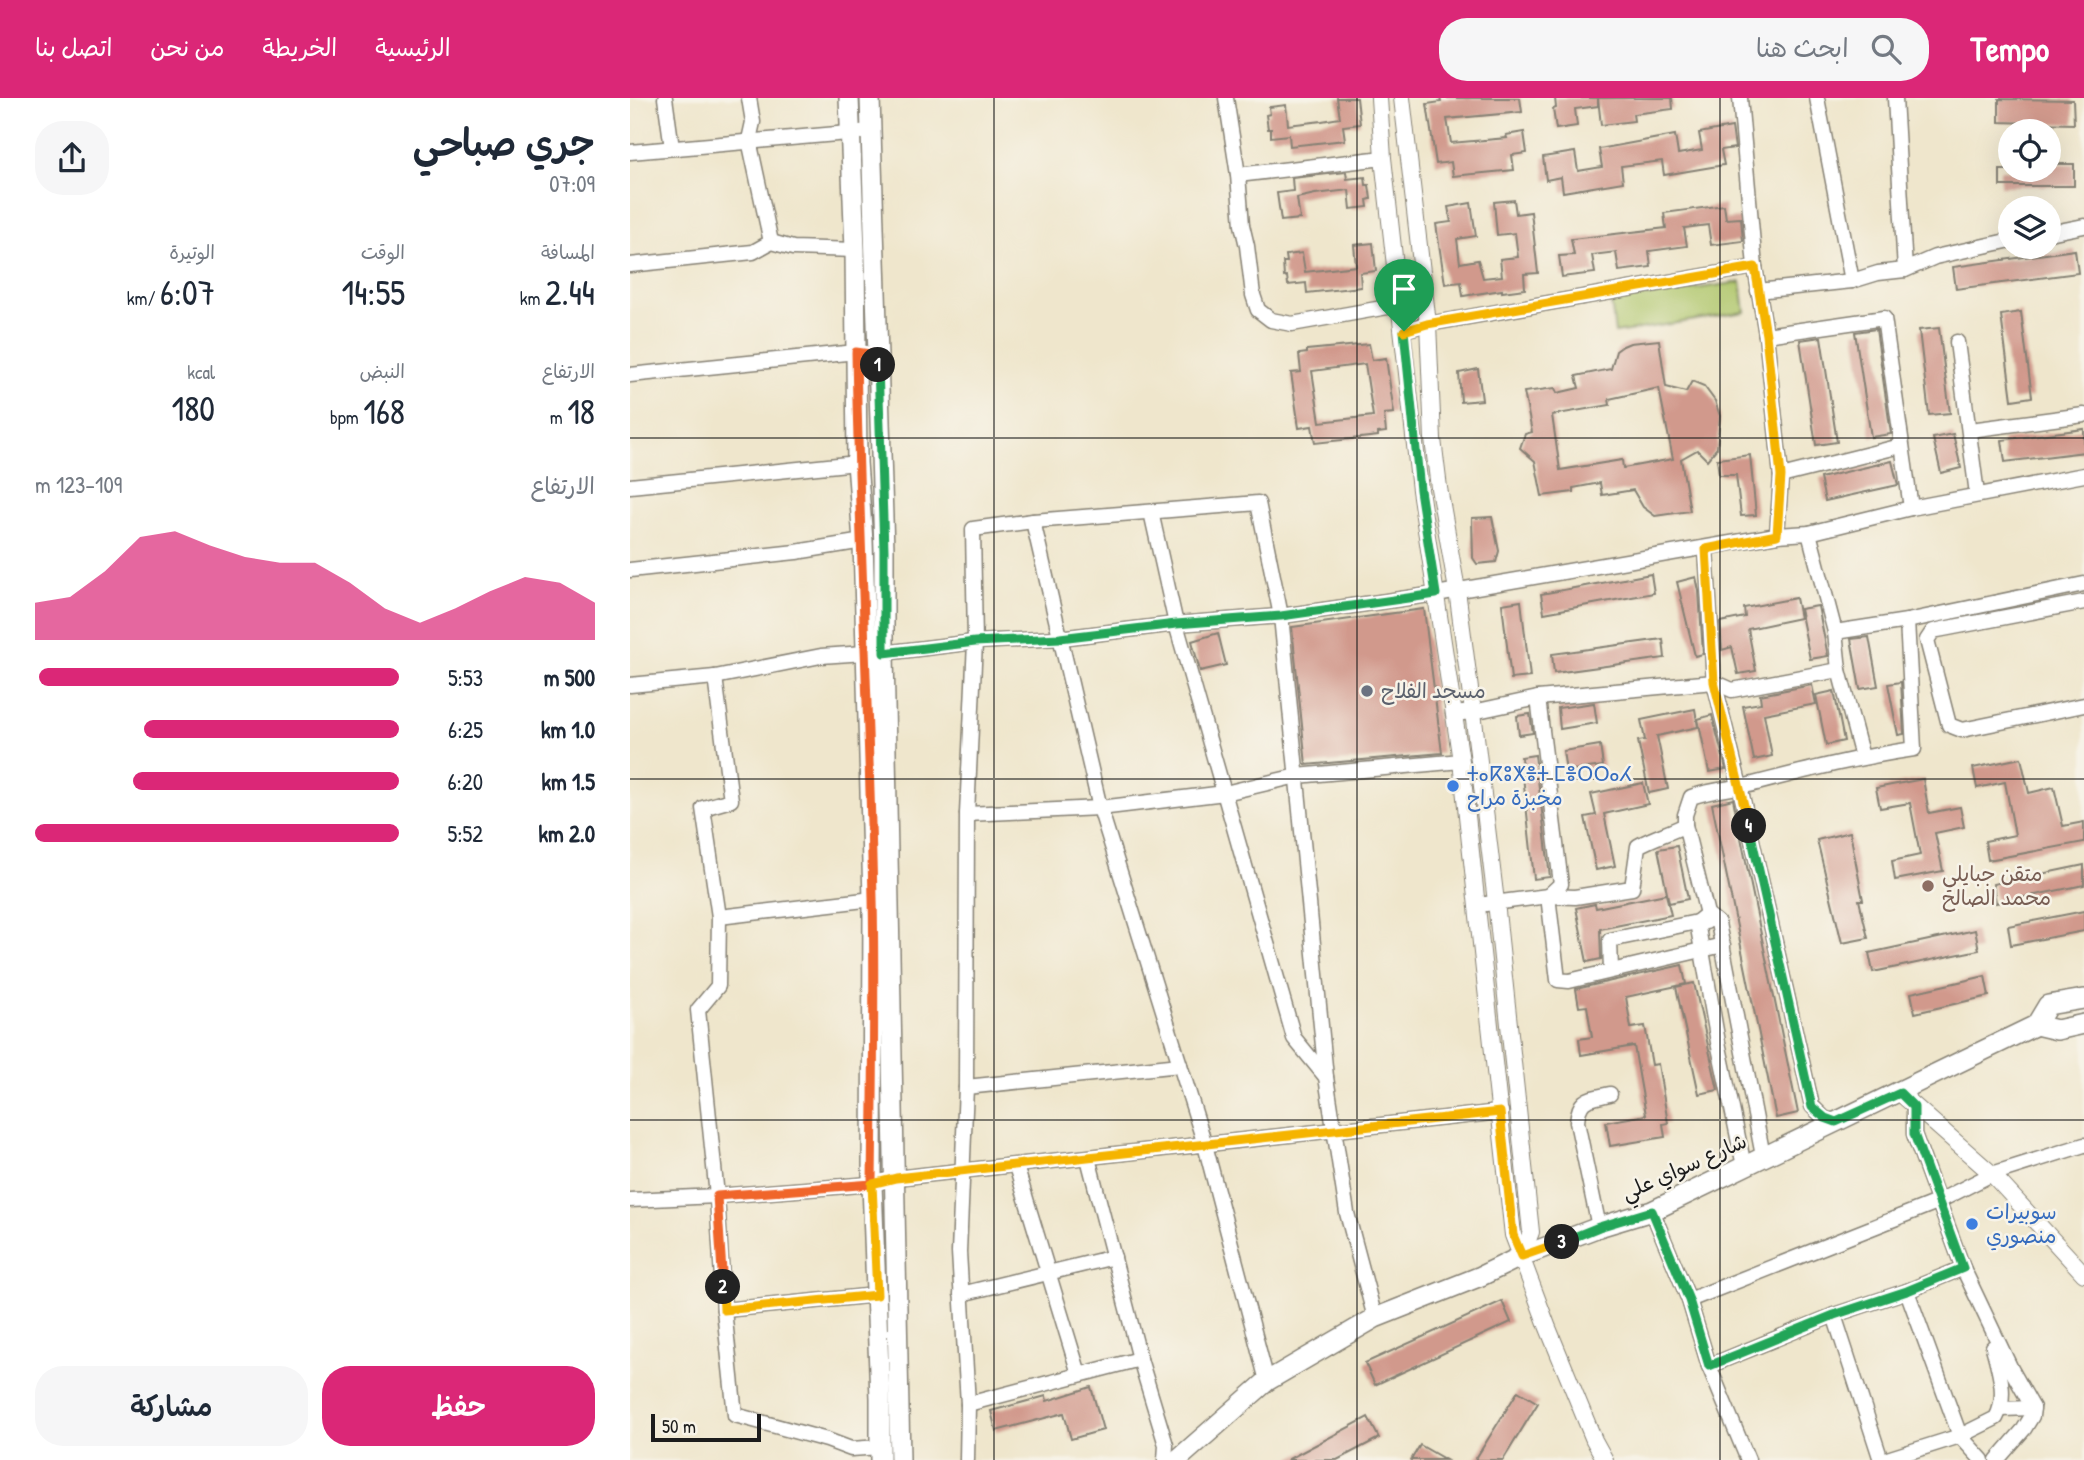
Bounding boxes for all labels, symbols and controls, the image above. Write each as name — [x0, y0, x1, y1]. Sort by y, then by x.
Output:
search box — [1439, 18, 1929, 81]
text: Tempo — [1971, 27, 2049, 71]
text: ابحث هنا — [1756, 30, 1849, 65]
icon: search — [1867, 30, 1905, 68]
text: اتصل بنا — [35, 31, 112, 63]
text: من نحن — [150, 31, 224, 63]
text: الخريطة — [262, 31, 337, 63]
text: الرئيسية — [375, 31, 451, 63]
text: جري صباحي — [413, 116, 595, 168]
map controls — [1998, 119, 2061, 259]
button: locate — [1998, 119, 2061, 182]
button: share — [35, 121, 109, 195]
text: 07:09 — [549, 168, 595, 199]
button: layers — [1998, 196, 2061, 259]
text: الوتيرة — [169, 239, 215, 265]
text: الوقت — [361, 239, 405, 265]
text: المسافة — [541, 239, 595, 265]
pin — [1374, 259, 1434, 331]
text: 6:07 — [160, 269, 215, 316]
text: 14:55 — [341, 269, 405, 316]
text: 2.44 — [545, 269, 595, 316]
icon: arrive — [1385, 270, 1423, 308]
text: /km — [127, 285, 160, 311]
text: km — [520, 285, 545, 311]
pin: 1 — [860, 348, 896, 382]
text: 1 — [874, 351, 881, 377]
text: النبض — [360, 358, 405, 384]
text: الارتفاع — [542, 358, 595, 384]
text: kcal — [187, 359, 215, 385]
text: 180 — [171, 385, 215, 432]
text: 168 — [363, 388, 405, 435]
text: 18 — [567, 388, 595, 435]
text: bpm — [330, 404, 363, 430]
text: m — [550, 404, 567, 430]
text: 109–123 m — [35, 469, 122, 500]
text: الارتفاع — [531, 470, 595, 501]
text: 5:53 — [448, 662, 483, 693]
text: 500 m — [544, 662, 595, 693]
place label: مسجد الفلاح — [1381, 676, 1486, 705]
marker: مسجد الفلاح — [1359, 683, 1375, 699]
text: 6:25 — [448, 714, 483, 745]
text: 1.0 km — [541, 714, 595, 745]
place label: ⵜⴰⴽⵓⵅⴻⵜ ⵎⴻⵔⵔⴰⵃ مخبزة مراح — [1467, 759, 1632, 812]
text: 6:20 — [447, 766, 483, 797]
text: 1.5 km — [542, 766, 595, 797]
marker: ⵜⴰⴽⵓⵅⴻⵜ ⵎⴻⵔⵔⴰⵃ مخبزة مراح — [1445, 778, 1461, 794]
pin: 4 — [1732, 808, 1766, 844]
text: 4 — [1745, 812, 1752, 838]
text: 5:52 — [447, 818, 483, 849]
text: 2.0 km — [539, 818, 595, 849]
place label: متقن جبايلي محمد الصالح — [1942, 859, 2051, 912]
marker: متقن جبايلي محمد الصالح — [1920, 878, 1936, 894]
street label: شارع سواي علي — [1616, 1126, 1753, 1212]
place label: سوبيرات منصوري — [1986, 1197, 2057, 1251]
marker: سوبيرات منصوري — [1964, 1216, 1980, 1232]
pin: 3 — [1544, 1224, 1580, 1260]
text: 3 — [1557, 1228, 1566, 1254]
pin: 2 — [706, 1270, 740, 1304]
text: 2 — [718, 1273, 727, 1299]
button: مشاركة — [35, 1366, 308, 1446]
button: حفظ — [322, 1366, 595, 1446]
scale bar — [651, 1411, 761, 1443]
text: 50 m — [662, 1413, 696, 1439]

